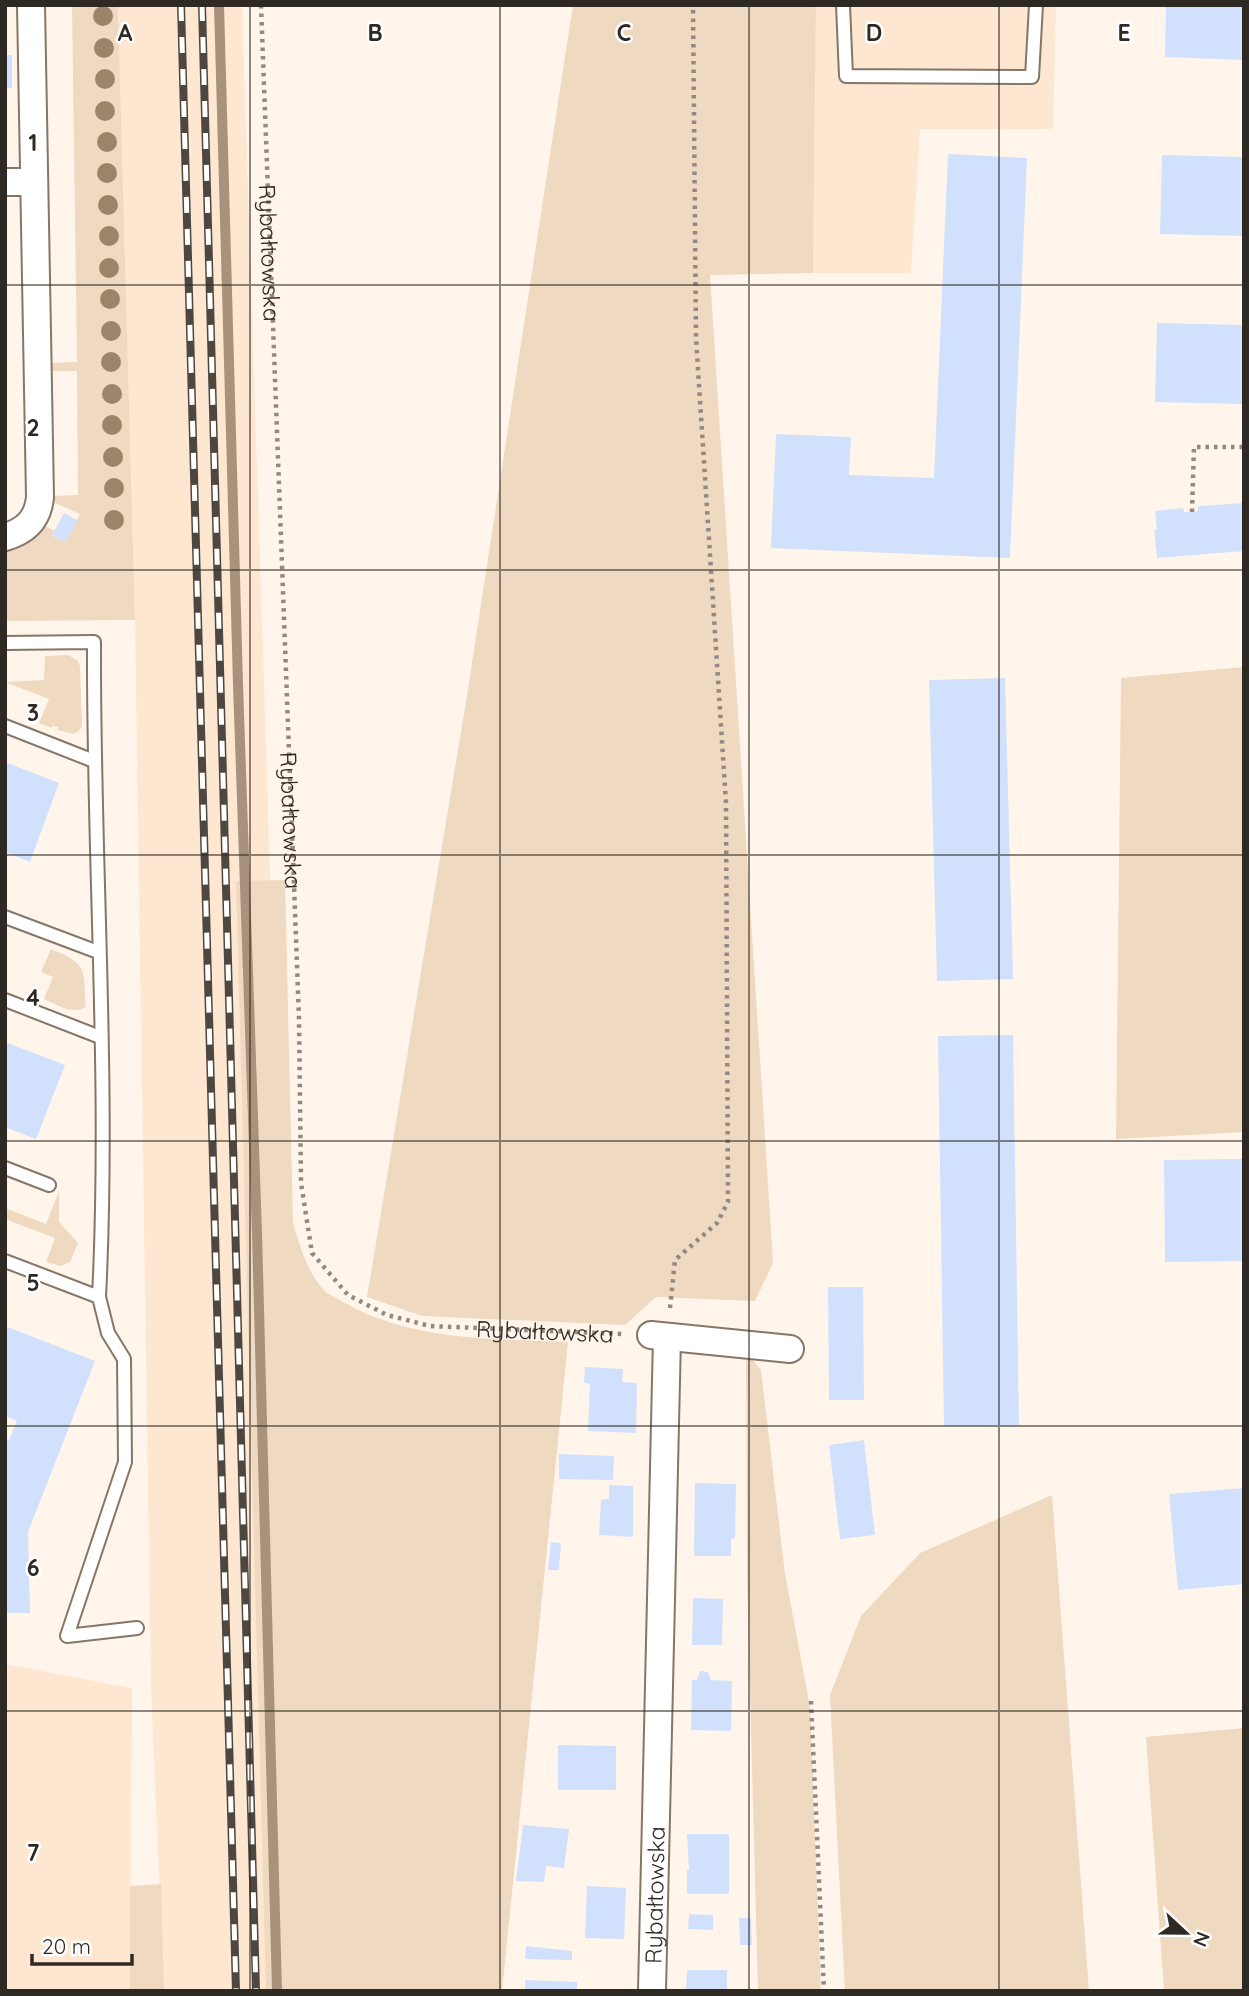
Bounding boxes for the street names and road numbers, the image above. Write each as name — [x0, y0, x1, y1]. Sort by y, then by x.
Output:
street label: Rybałtowska — [253, 184, 287, 322]
street label: Rybałtowska — [275, 751, 309, 890]
street label: Rybałtowska — [475, 1313, 614, 1348]
street label: Rybałtowska — [638, 1826, 670, 1964]

